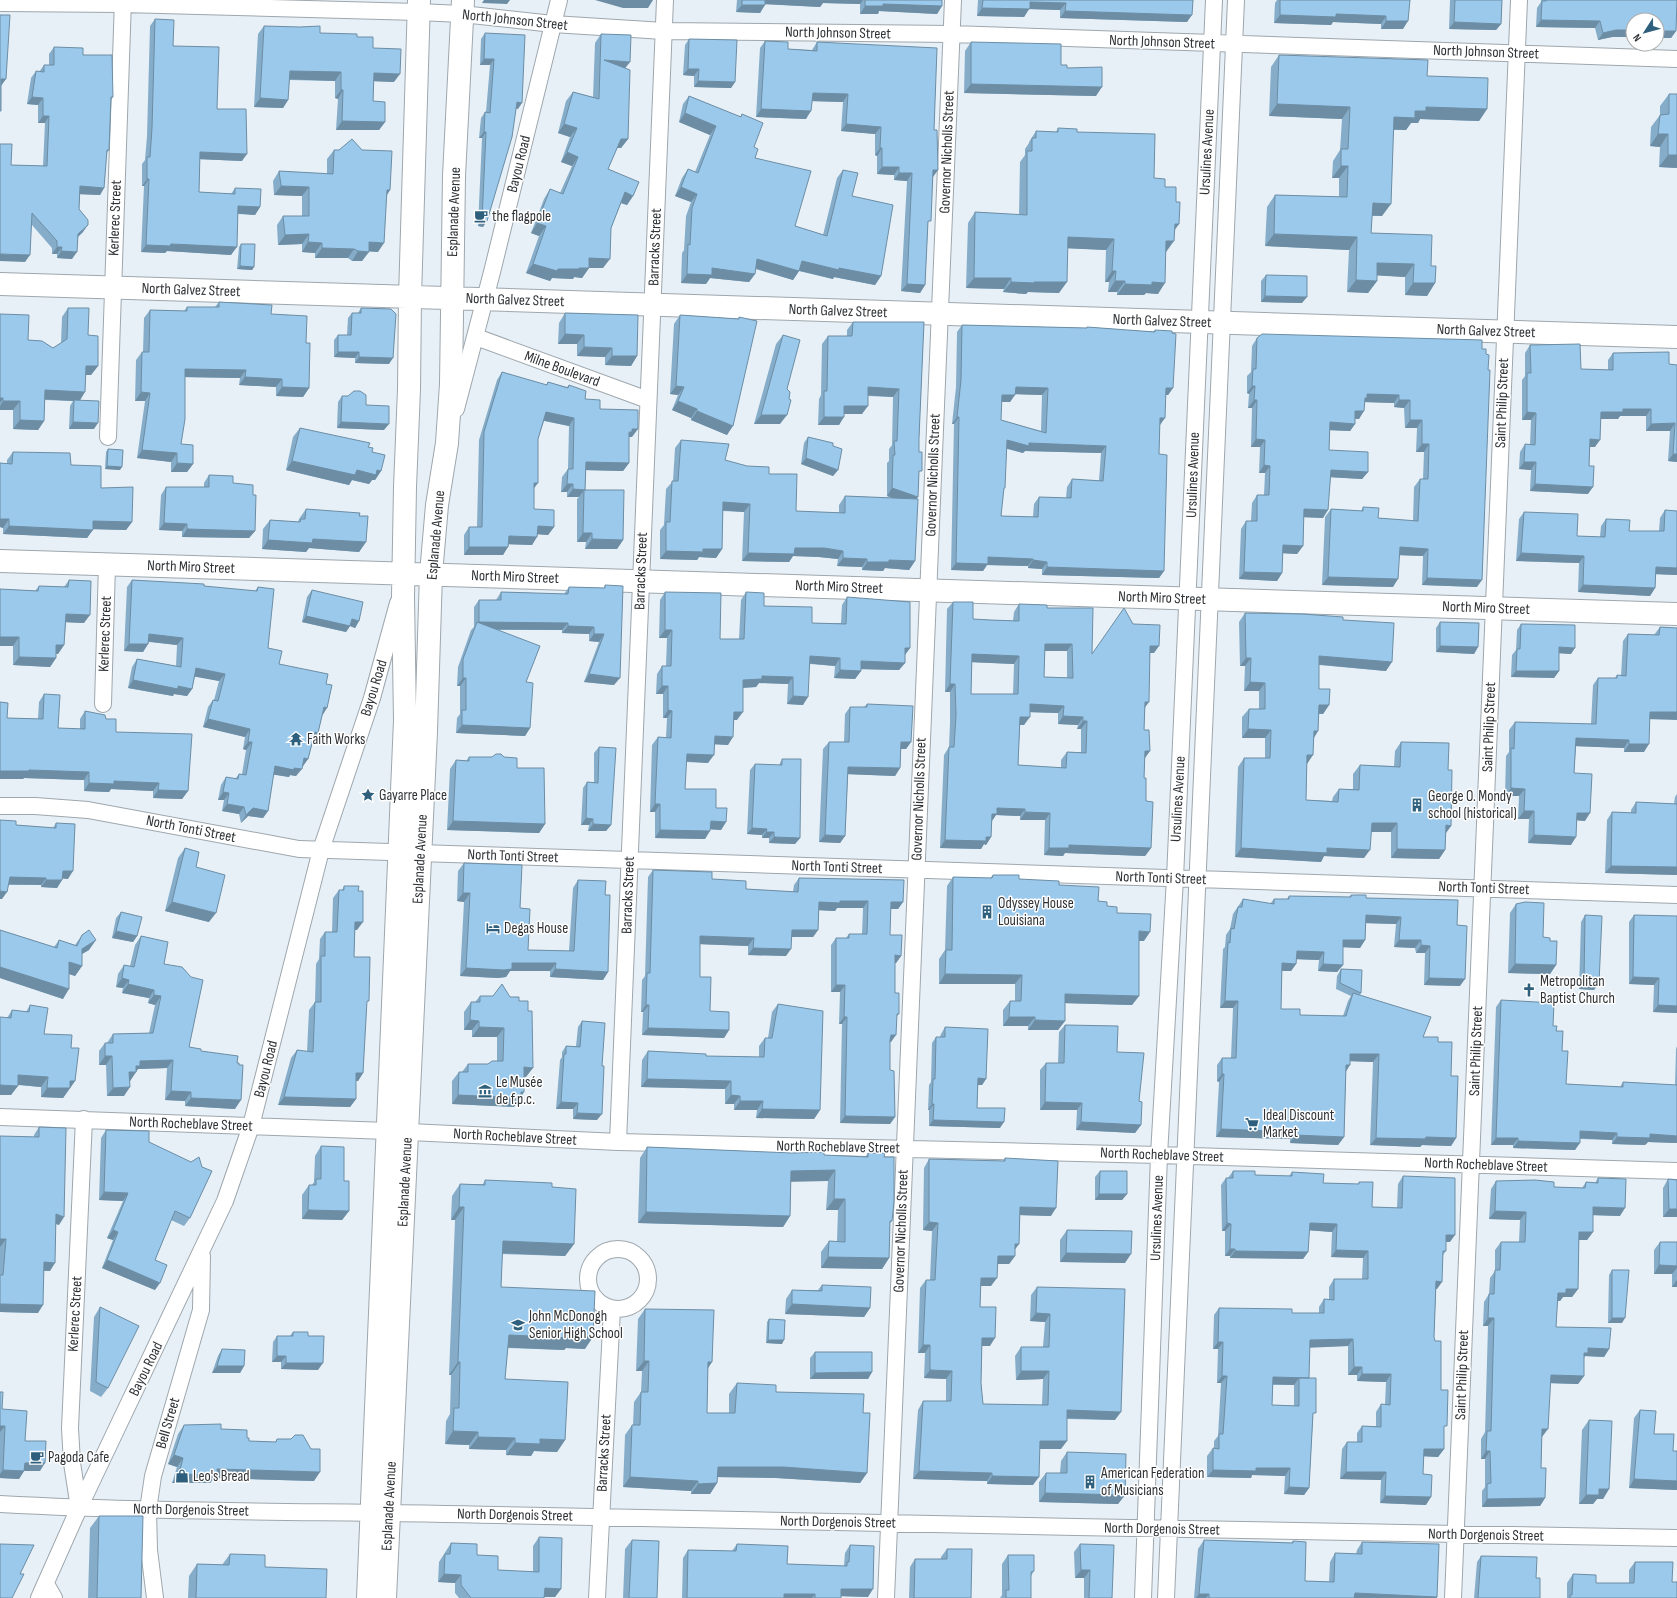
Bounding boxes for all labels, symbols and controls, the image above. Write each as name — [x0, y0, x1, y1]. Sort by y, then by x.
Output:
street label: North Johnson Street — [461, 5, 569, 35]
north arrow — [1625, 12, 1665, 52]
street label: North Johnson Street — [785, 23, 892, 43]
street label: North Johnson Street — [1109, 31, 1216, 53]
text: N — [1630, 31, 1644, 44]
street label: North Johnson Street — [1433, 41, 1540, 63]
street label: Governor Nicholls Street — [935, 90, 959, 214]
street label: Ursulines Avenue — [1195, 109, 1219, 195]
street label: Bayou Road — [503, 134, 535, 194]
street label: Esplanade Avenue — [443, 167, 465, 257]
street label: Kerlerec Street — [104, 179, 126, 256]
place label: the flagpole — [492, 207, 551, 226]
street label: Barracks Street — [644, 207, 666, 286]
cafe icon: the flagpole — [473, 208, 489, 224]
street label: North Galvez Street — [141, 279, 241, 301]
street label: North Galvez Street — [465, 289, 565, 311]
street label: North Galvez Street — [788, 300, 888, 322]
street label: North Galvez Street — [1112, 310, 1212, 332]
street label: North Galvez Street — [1436, 320, 1536, 342]
street label: Milne Boulevard — [522, 347, 602, 391]
street label: Saint Philip Street — [1491, 357, 1513, 448]
street label: Governor Nicholls Street — [921, 413, 945, 537]
street label: Ursulines Avenue — [1182, 432, 1204, 518]
street label: Esplanade Avenue — [423, 489, 449, 581]
street label: Barracks Street — [630, 531, 652, 610]
street label: North Miro Street — [147, 556, 236, 578]
street label: North Miro Street — [471, 566, 560, 588]
street label: North Miro Street — [795, 576, 884, 598]
street label: North Miro Street — [1118, 587, 1207, 609]
street label: Kerlerec Street — [94, 595, 116, 672]
street label: North Miro Street — [1442, 597, 1531, 619]
street label: Bayou Road — [356, 658, 392, 718]
street label: Saint Philip Street — [1478, 681, 1500, 772]
place label: Faith Works — [307, 730, 365, 749]
temple icon: Faith Works — [288, 731, 304, 747]
street label: Governor Nicholls Street — [907, 737, 931, 861]
street label: Ursulines Avenue — [1166, 756, 1190, 842]
place label: Gayarre Place — [379, 786, 447, 805]
place icon: Gayarre Place — [360, 787, 376, 803]
place label: George O. Mondy school (historical) — [1428, 787, 1517, 823]
building icon: George O. Mondy school (historical) — [1409, 797, 1425, 813]
street label: North Tonti Street — [145, 811, 238, 847]
street label: Esplanade Avenue — [408, 814, 432, 904]
street label: North Tonti Street — [467, 845, 559, 867]
street label: Barracks Street — [617, 855, 639, 934]
street label: North Tonti Street — [791, 856, 883, 878]
street label: North Tonti Street — [1115, 867, 1207, 889]
street label: North Tonti Street — [1438, 877, 1530, 899]
place label: Odyssey House Louisiana — [998, 894, 1074, 930]
building icon: Odyssey House Louisiana — [979, 904, 995, 920]
place label: Degas House — [504, 919, 568, 938]
hotel icon: Degas House — [485, 920, 501, 936]
place label: Metropolitan Baptist Church — [1540, 972, 1615, 1008]
church icon: Metropolitan Baptist Church — [1521, 982, 1537, 998]
street label: Saint Philip Street — [1465, 1005, 1487, 1096]
street label: Bayou Road — [250, 1039, 282, 1099]
place label: Le Musée de f.p.c. — [496, 1073, 542, 1109]
museum icon: Le Musée de f.p.c. — [477, 1083, 493, 1099]
place label: Ideal Discount Market — [1263, 1106, 1335, 1142]
street label: North Rocheblave Street — [129, 1112, 254, 1136]
supermarket icon: Ideal Discount Market — [1244, 1116, 1260, 1132]
street label: North Rocheblave Street — [453, 1124, 578, 1150]
street label: North Rocheblave Street — [776, 1136, 900, 1158]
street label: Esplanade Avenue — [393, 1137, 417, 1227]
street label: North Rocheblave Street — [1100, 1143, 1225, 1167]
street label: North Rocheblave Street — [1424, 1153, 1549, 1177]
street label: Governor Nicholls Street — [889, 1169, 913, 1293]
street label: Ursulines Avenue — [1146, 1175, 1168, 1261]
street label: Kerlerec Street — [64, 1275, 86, 1352]
place label: John McDonogh Senior High School — [528, 1307, 623, 1343]
school or university icon: John McDonogh Senior High School — [510, 1317, 526, 1333]
street label: Saint Philip Street — [1451, 1329, 1473, 1420]
street label: Bayou Road — [125, 1339, 167, 1399]
street label: Bell Street — [152, 1395, 184, 1451]
street label: Barracks Street — [592, 1413, 616, 1492]
place label: Pagoda Cafe — [48, 1448, 109, 1467]
cafe icon: Pagoda Cafe — [29, 1449, 45, 1465]
street label: Esplanade Avenue — [377, 1461, 401, 1551]
place label: American Federation of Musicians — [1100, 1464, 1205, 1500]
place label: Leo's Bread — [193, 1467, 250, 1486]
shop icon: Leo's Bread — [174, 1468, 190, 1484]
building icon: American Federation of Musicians — [1082, 1474, 1098, 1490]
street label: North Dorgenois Street — [133, 1499, 250, 1521]
street label: North Dorgenois Street — [457, 1504, 574, 1526]
street label: North Dorgenois Street — [780, 1511, 897, 1533]
street label: North Dorgenois Street — [1104, 1518, 1221, 1540]
street label: North Dorgenois Street — [1428, 1524, 1545, 1546]

